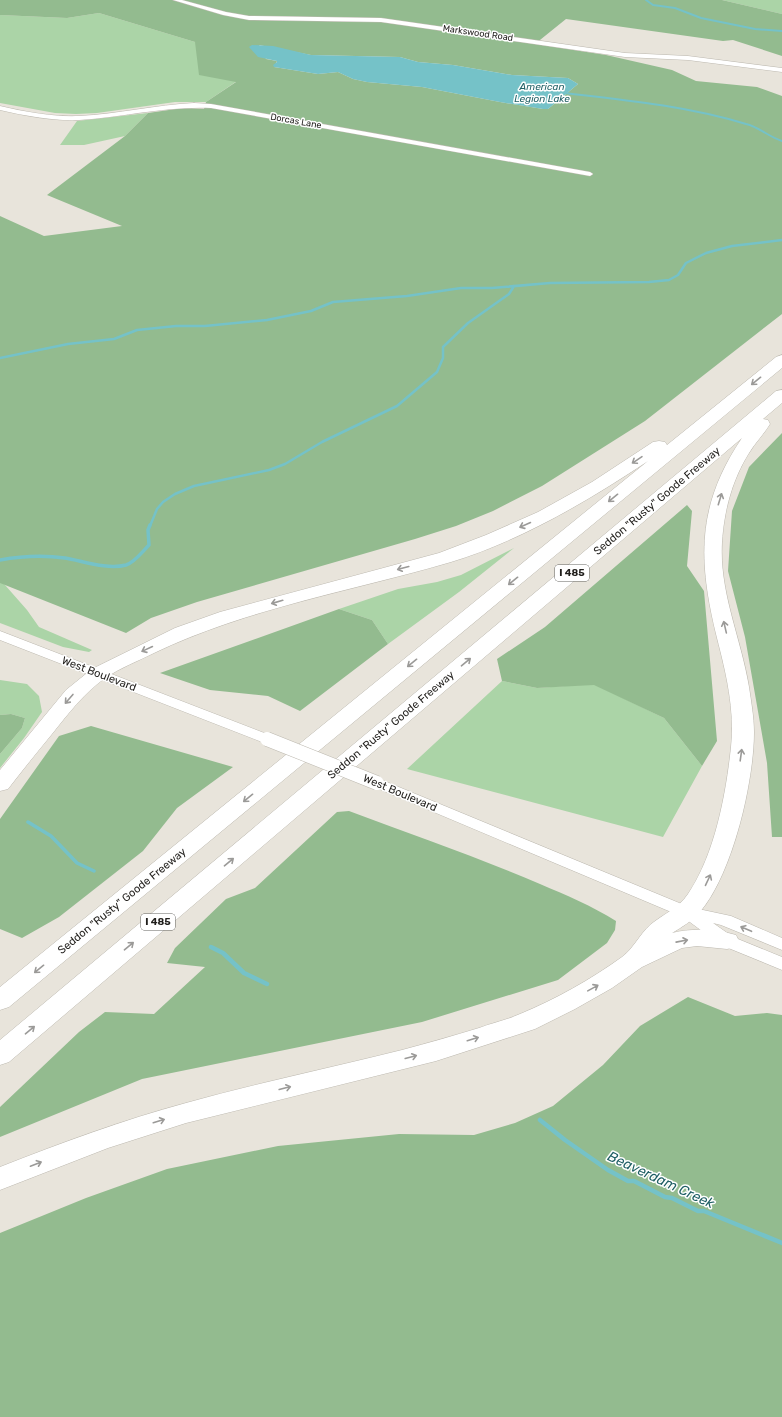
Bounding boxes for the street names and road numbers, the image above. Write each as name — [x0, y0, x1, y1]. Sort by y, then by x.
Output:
street label: Markswood Road — [442, 23, 514, 43]
street label: Dorcas Lane — [270, 112, 322, 130]
street label: Seddon "Rusty" Goode Freeway — [591, 444, 723, 558]
road number: I 485 — [555, 565, 589, 581]
street label: West Boulevard — [60, 654, 138, 694]
street label: Seddon "Rusty" Goode Freeway — [325, 668, 457, 782]
street label: West Boulevard — [361, 772, 439, 814]
street label: Seddon "Rusty" Goode Freeway — [55, 845, 189, 957]
road number: I 485 — [141, 914, 175, 930]

